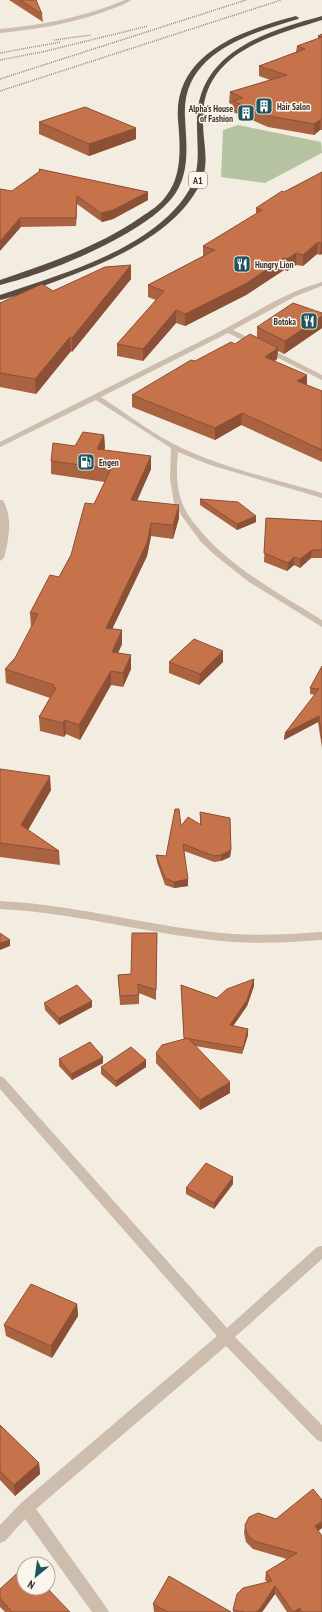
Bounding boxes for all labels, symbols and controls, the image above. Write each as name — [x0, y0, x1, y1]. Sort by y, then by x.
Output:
building icon: Hair Salon — [254, 96, 274, 116]
place label: Hair Salon — [277, 101, 310, 112]
place label: Alpha's House of Fashion — [188, 103, 233, 124]
building icon: Alpha's House of Fashion — [236, 103, 256, 123]
road number: A1 — [189, 172, 207, 188]
restaurant icon: Hungry Lion — [232, 254, 252, 274]
place label: Hungry Lion — [255, 259, 294, 270]
restaurant icon: Botoka — [299, 311, 319, 331]
place label: Botoka — [274, 316, 296, 327]
fuel station icon: Engen — [76, 452, 96, 472]
place label: Engen — [99, 457, 119, 468]
north arrow — [16, 1556, 56, 1596]
text: N — [25, 1577, 37, 1592]

